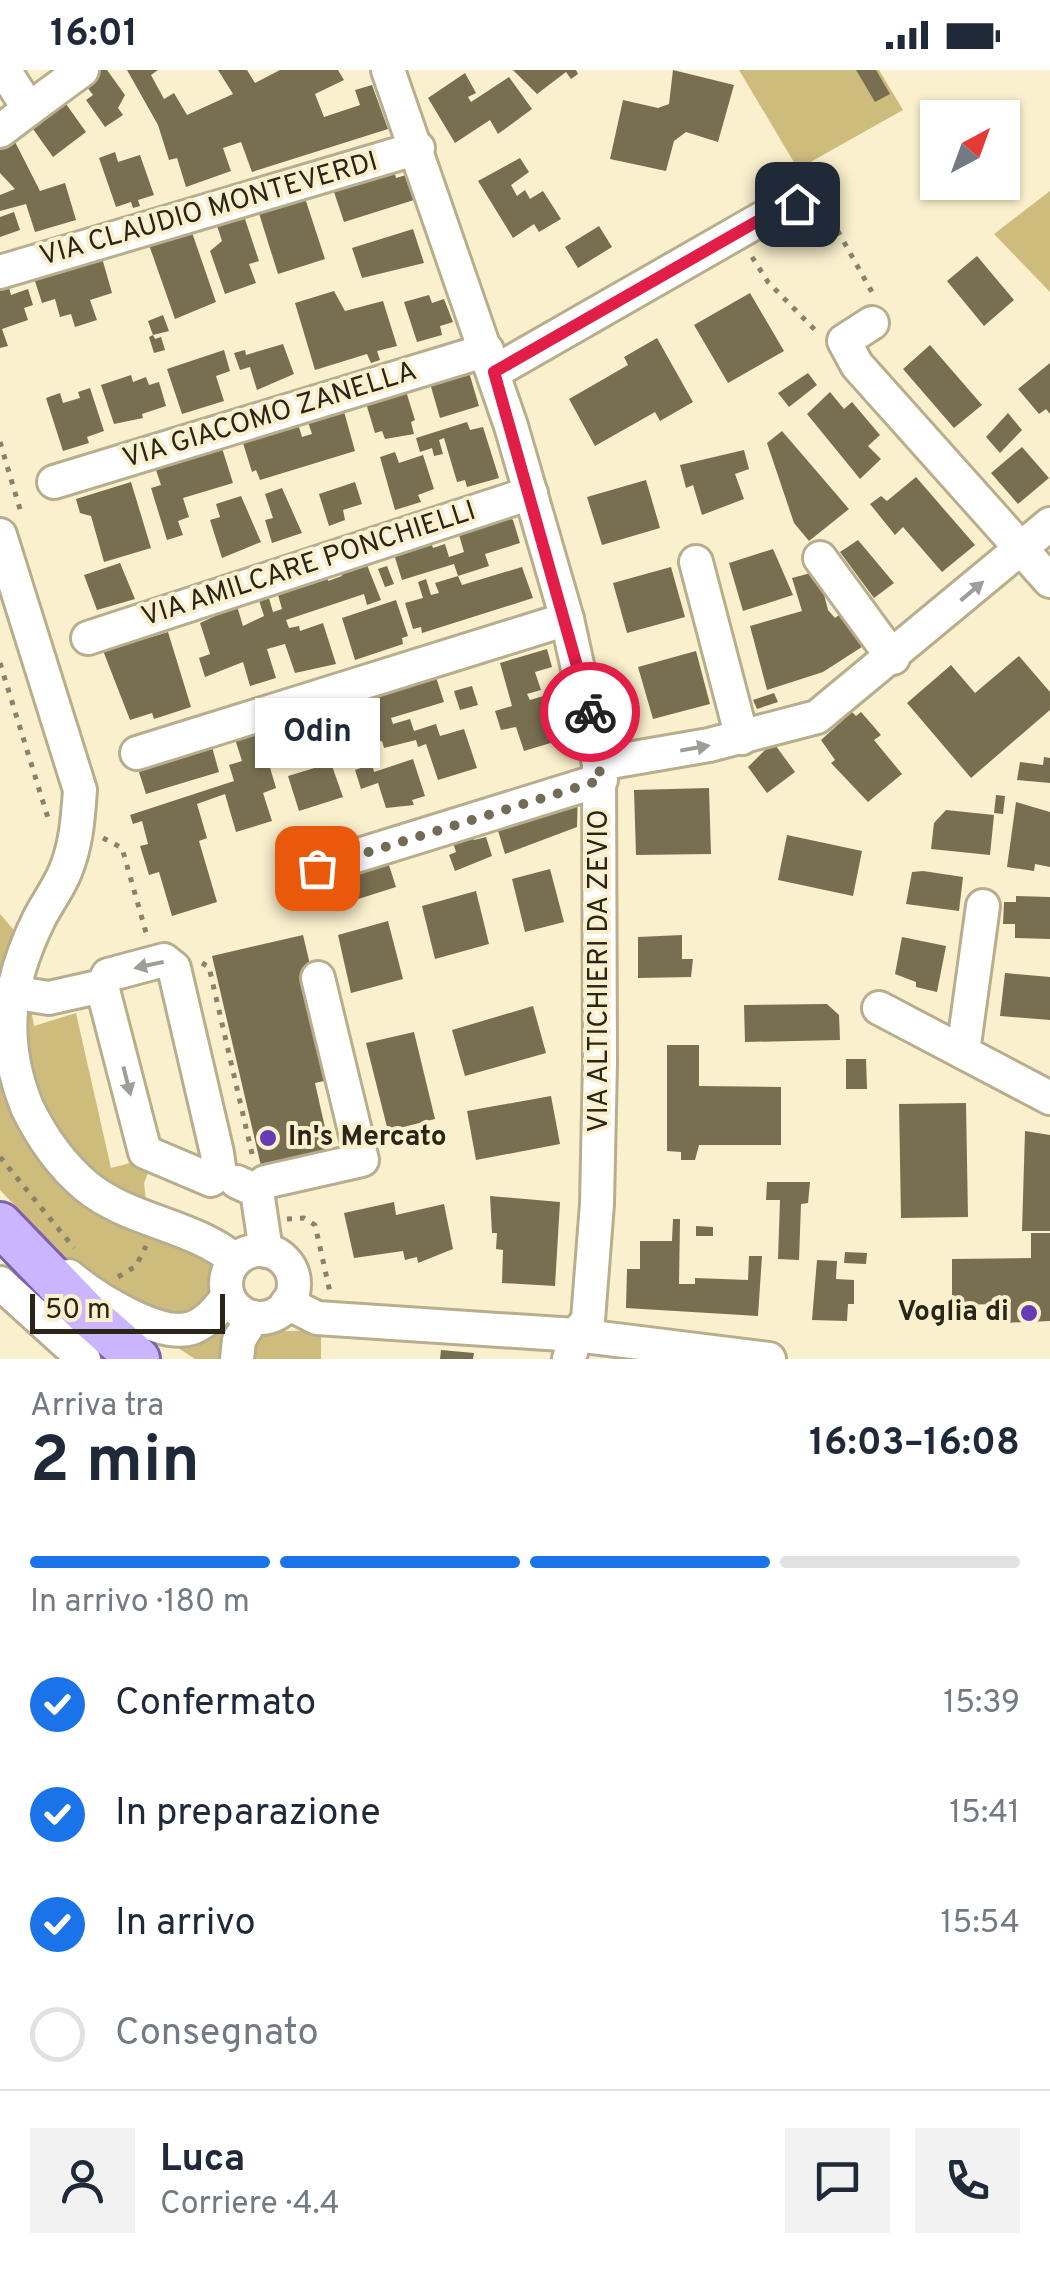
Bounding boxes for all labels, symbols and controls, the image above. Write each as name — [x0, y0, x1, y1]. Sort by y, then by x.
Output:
text: 16:01 — [50, 11, 138, 60]
north arrow — [920, 100, 1020, 200]
map controls — [920, 100, 1020, 200]
street label: VIA CLAUDIO MONTEVERDI — [36, 144, 382, 276]
pin — [755, 162, 840, 247]
icon: home — [770, 177, 825, 232]
street label: VIA GIACOMO ZANELLA — [119, 354, 421, 478]
street label: VIA AMILCARE PONCHIELLI — [137, 494, 481, 636]
one-way arrow — [959, 581, 984, 603]
courier — [540, 662, 640, 762]
icon: bike — [563, 685, 618, 740]
callout: Odin — [254, 698, 380, 768]
text: Odin — [283, 713, 352, 753]
one-way arrow — [680, 740, 712, 755]
street label: VIA ALTICHIERI DA ZEVIO — [582, 809, 618, 1133]
pin — [275, 826, 360, 911]
icon: bag — [290, 841, 345, 896]
one-way arrow — [133, 957, 164, 973]
one-way arrow — [119, 1066, 135, 1097]
place label: In's Mercato — [288, 1120, 447, 1156]
marker: In's Mercato — [257, 1127, 279, 1149]
scale bar — [30, 1289, 225, 1334]
text: 50 m — [45, 1293, 111, 1329]
place label: Voglia di — [898, 1295, 1009, 1331]
marker: Voglia di — [1018, 1302, 1040, 1324]
text: Arriva tra — [30, 1387, 164, 1427]
text: 16:03–16:08 — [809, 1420, 1020, 1469]
text: 2 min — [30, 1423, 200, 1505]
text: In arrivo · 180 m — [30, 1583, 250, 1623]
icon: check — [30, 1677, 85, 1732]
text: Confermato — [115, 1680, 316, 1729]
text: 15:39 — [943, 1684, 1020, 1724]
icon: check — [30, 1787, 85, 1842]
text: In preparazione — [115, 1790, 381, 1839]
text: 15:41 — [949, 1794, 1020, 1834]
icon: check — [30, 1897, 85, 1952]
text: In arrivo — [115, 1900, 256, 1949]
text: 15:54 — [941, 1904, 1020, 1944]
text: Consegnato — [115, 2010, 319, 2059]
button: person — [30, 2128, 135, 2233]
button: chat — [785, 2128, 890, 2233]
button: phone — [915, 2128, 1020, 2233]
text: Luca — [160, 2136, 245, 2185]
text: Corriere · 4.4 — [160, 2185, 340, 2225]

